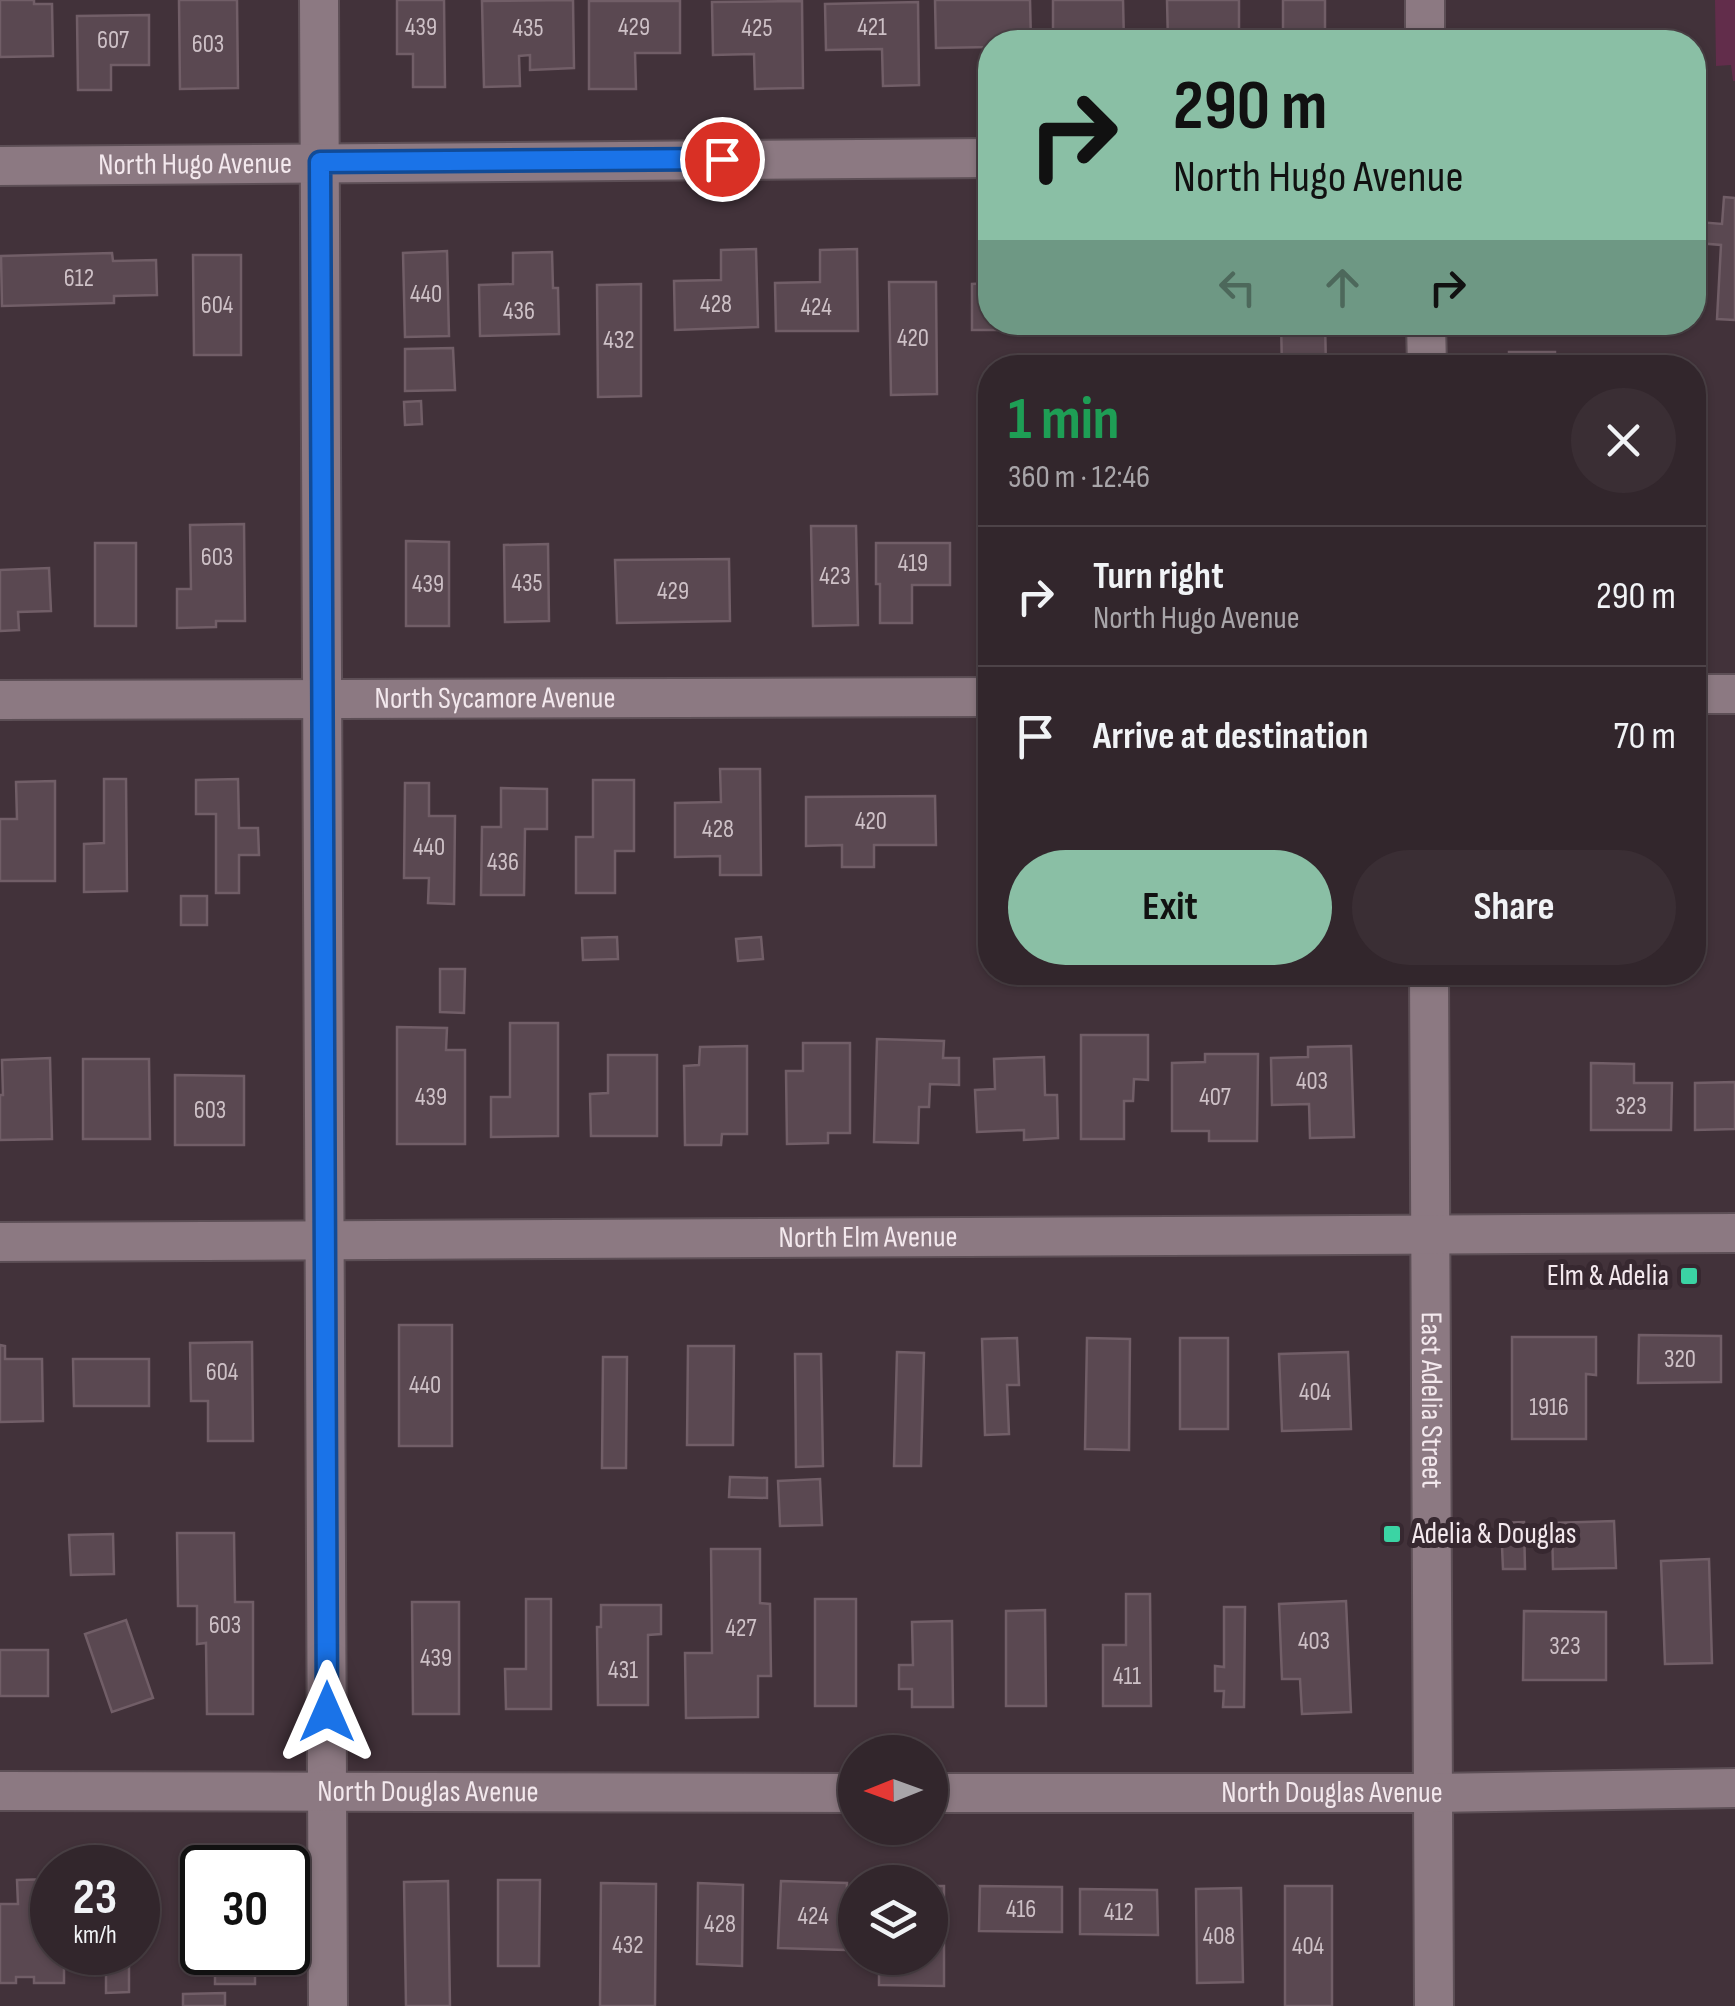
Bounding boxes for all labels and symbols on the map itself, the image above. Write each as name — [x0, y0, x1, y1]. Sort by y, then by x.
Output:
house number: 439 — [405, 12, 437, 43]
house number: 429 — [618, 12, 650, 43]
house number: 421 — [857, 12, 887, 43]
house number: 435 — [512, 13, 544, 44]
house number: 425 — [742, 13, 772, 44]
house number: 607 — [97, 25, 129, 56]
house number: 603 — [192, 29, 224, 60]
pin — [680, 117, 765, 202]
street label: North Hugo Avenue — [98, 146, 292, 183]
house number: 612 — [64, 263, 94, 294]
house number: 440 — [410, 279, 442, 310]
house number: 428 — [700, 289, 732, 320]
house number: 604 — [201, 290, 233, 321]
house number: 424 — [800, 292, 832, 323]
house number: 436 — [503, 296, 535, 327]
house number: 420 — [897, 323, 929, 354]
house number: 432 — [603, 325, 635, 356]
house number: 603 — [201, 542, 233, 573]
house number: 419 — [898, 548, 928, 579]
house number: 423 — [819, 561, 851, 592]
house number: 435 — [511, 568, 543, 599]
house number: 439 — [412, 569, 444, 600]
house number: 429 — [657, 576, 689, 607]
street label: North Sycamore Avenue — [374, 680, 615, 717]
house number: 420 — [855, 806, 887, 837]
house number: 428 — [702, 814, 734, 845]
house number: 440 — [413, 832, 445, 863]
house number: 436 — [487, 847, 519, 878]
house number: 403 — [1296, 1066, 1328, 1097]
house number: 439 — [415, 1082, 447, 1113]
house number: 407 — [1199, 1082, 1231, 1113]
house number: 323 — [1615, 1091, 1647, 1122]
house number: 603 — [194, 1095, 226, 1126]
street label: North Elm Avenue — [778, 1219, 958, 1256]
place label: Elm & Adelia — [1547, 1258, 1669, 1294]
marker: Elm & Adelia — [1678, 1265, 1700, 1287]
street label: East Adelia Street — [1413, 1312, 1449, 1488]
house number: 320 — [1664, 1344, 1696, 1375]
house number: 604 — [206, 1357, 238, 1388]
house number: 440 — [409, 1370, 441, 1401]
house number: 404 — [1299, 1377, 1331, 1408]
house number: 1916 — [1529, 1392, 1569, 1423]
place label: Adelia & Douglas — [1411, 1516, 1577, 1552]
marker: Adelia & Douglas — [1381, 1523, 1403, 1545]
house number: 603 — [209, 1610, 241, 1641]
house number: 427 — [726, 1613, 756, 1644]
house number: 403 — [1298, 1626, 1330, 1657]
house number: 323 — [1549, 1631, 1581, 1662]
house number: 439 — [420, 1643, 452, 1674]
house number: 431 — [608, 1655, 638, 1686]
position arrow — [275, 1660, 379, 1764]
house number: 411 — [1113, 1661, 1141, 1692]
north arrow — [838, 1735, 948, 1845]
street label: North Douglas Avenue — [317, 1774, 539, 1810]
street label: North Douglas Avenue — [1221, 1775, 1443, 1811]
speed limit sign: 30 — [180, 1845, 310, 1975]
house number: 416 — [1006, 1894, 1036, 1925]
house number: 412 — [1104, 1897, 1134, 1928]
house number: 424 — [797, 1901, 829, 1932]
house number: 428 — [704, 1909, 736, 1940]
house number: 408 — [1203, 1921, 1235, 1952]
house number: 432 — [612, 1930, 644, 1961]
house number: 404 — [1292, 1931, 1324, 1962]

